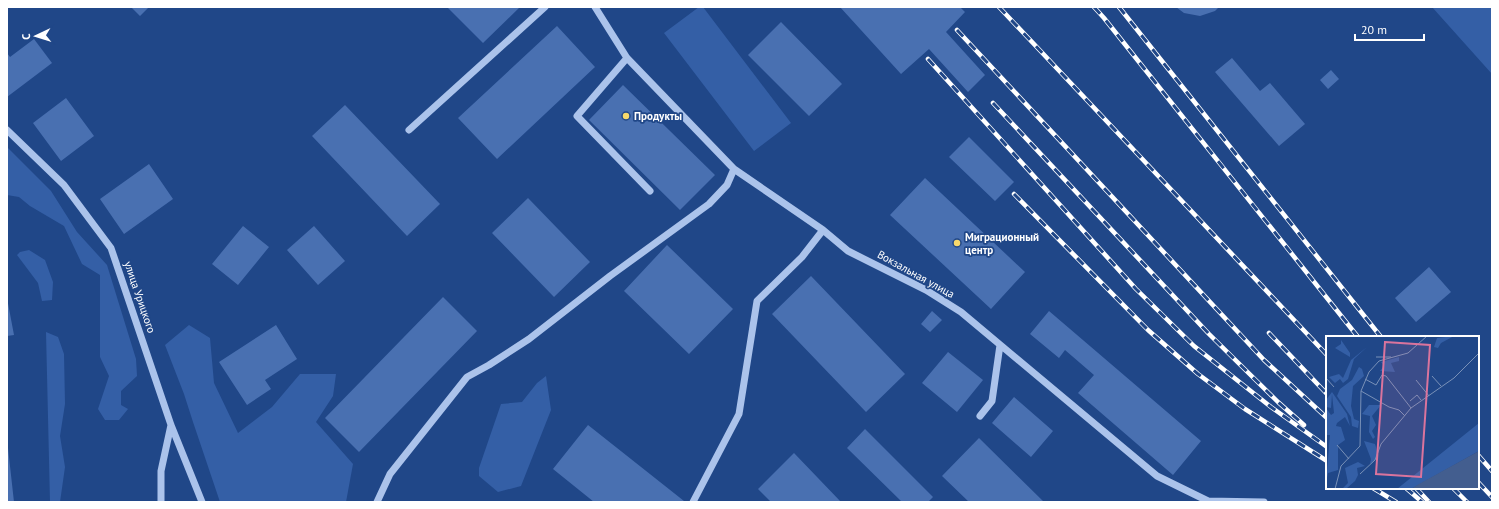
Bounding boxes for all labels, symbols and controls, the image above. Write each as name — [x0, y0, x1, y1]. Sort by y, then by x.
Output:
north arrow — [16, 16, 56, 56]
scale bar — [1355, 16, 1424, 42]
text: 20 m — [1361, 22, 1387, 37]
text: С — [19, 33, 33, 40]
place label: Продукты — [634, 109, 682, 123]
marker: Продукты — [621, 111, 631, 121]
place label: Миграционный центр — [965, 230, 1039, 257]
marker: Миграционный центр — [952, 238, 962, 248]
street label: Вокзальная улица — [875, 247, 957, 301]
street label: улица Урицкого — [121, 259, 159, 335]
inset map — [1326, 336, 1479, 489]

